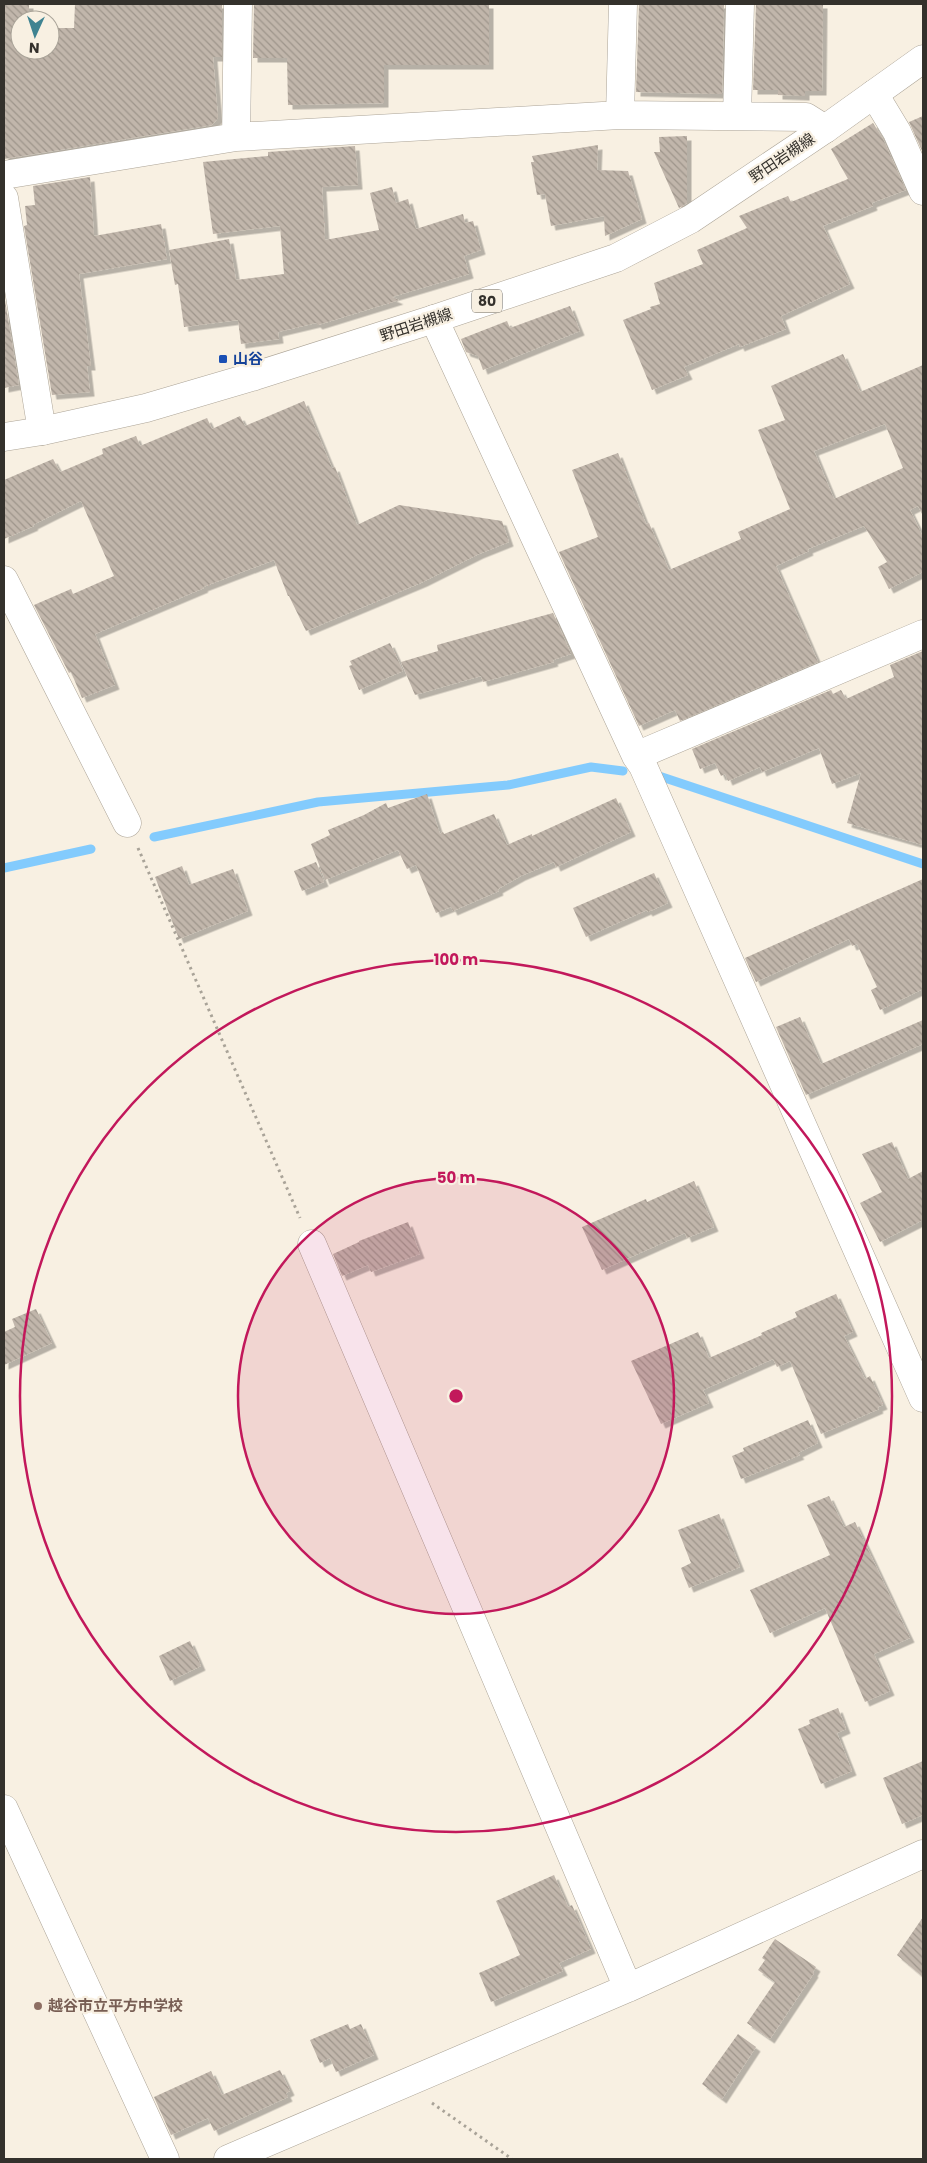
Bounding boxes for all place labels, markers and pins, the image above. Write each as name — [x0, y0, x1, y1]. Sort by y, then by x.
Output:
place label: 山谷 — [233, 348, 263, 369]
marker: 山谷 — [217, 353, 229, 365]
centre of rings — [447, 1387, 465, 1405]
place label: 越谷市立平方中学校 — [48, 1995, 183, 2016]
marker: 越谷市立平方中学校 — [32, 2000, 44, 2012]

